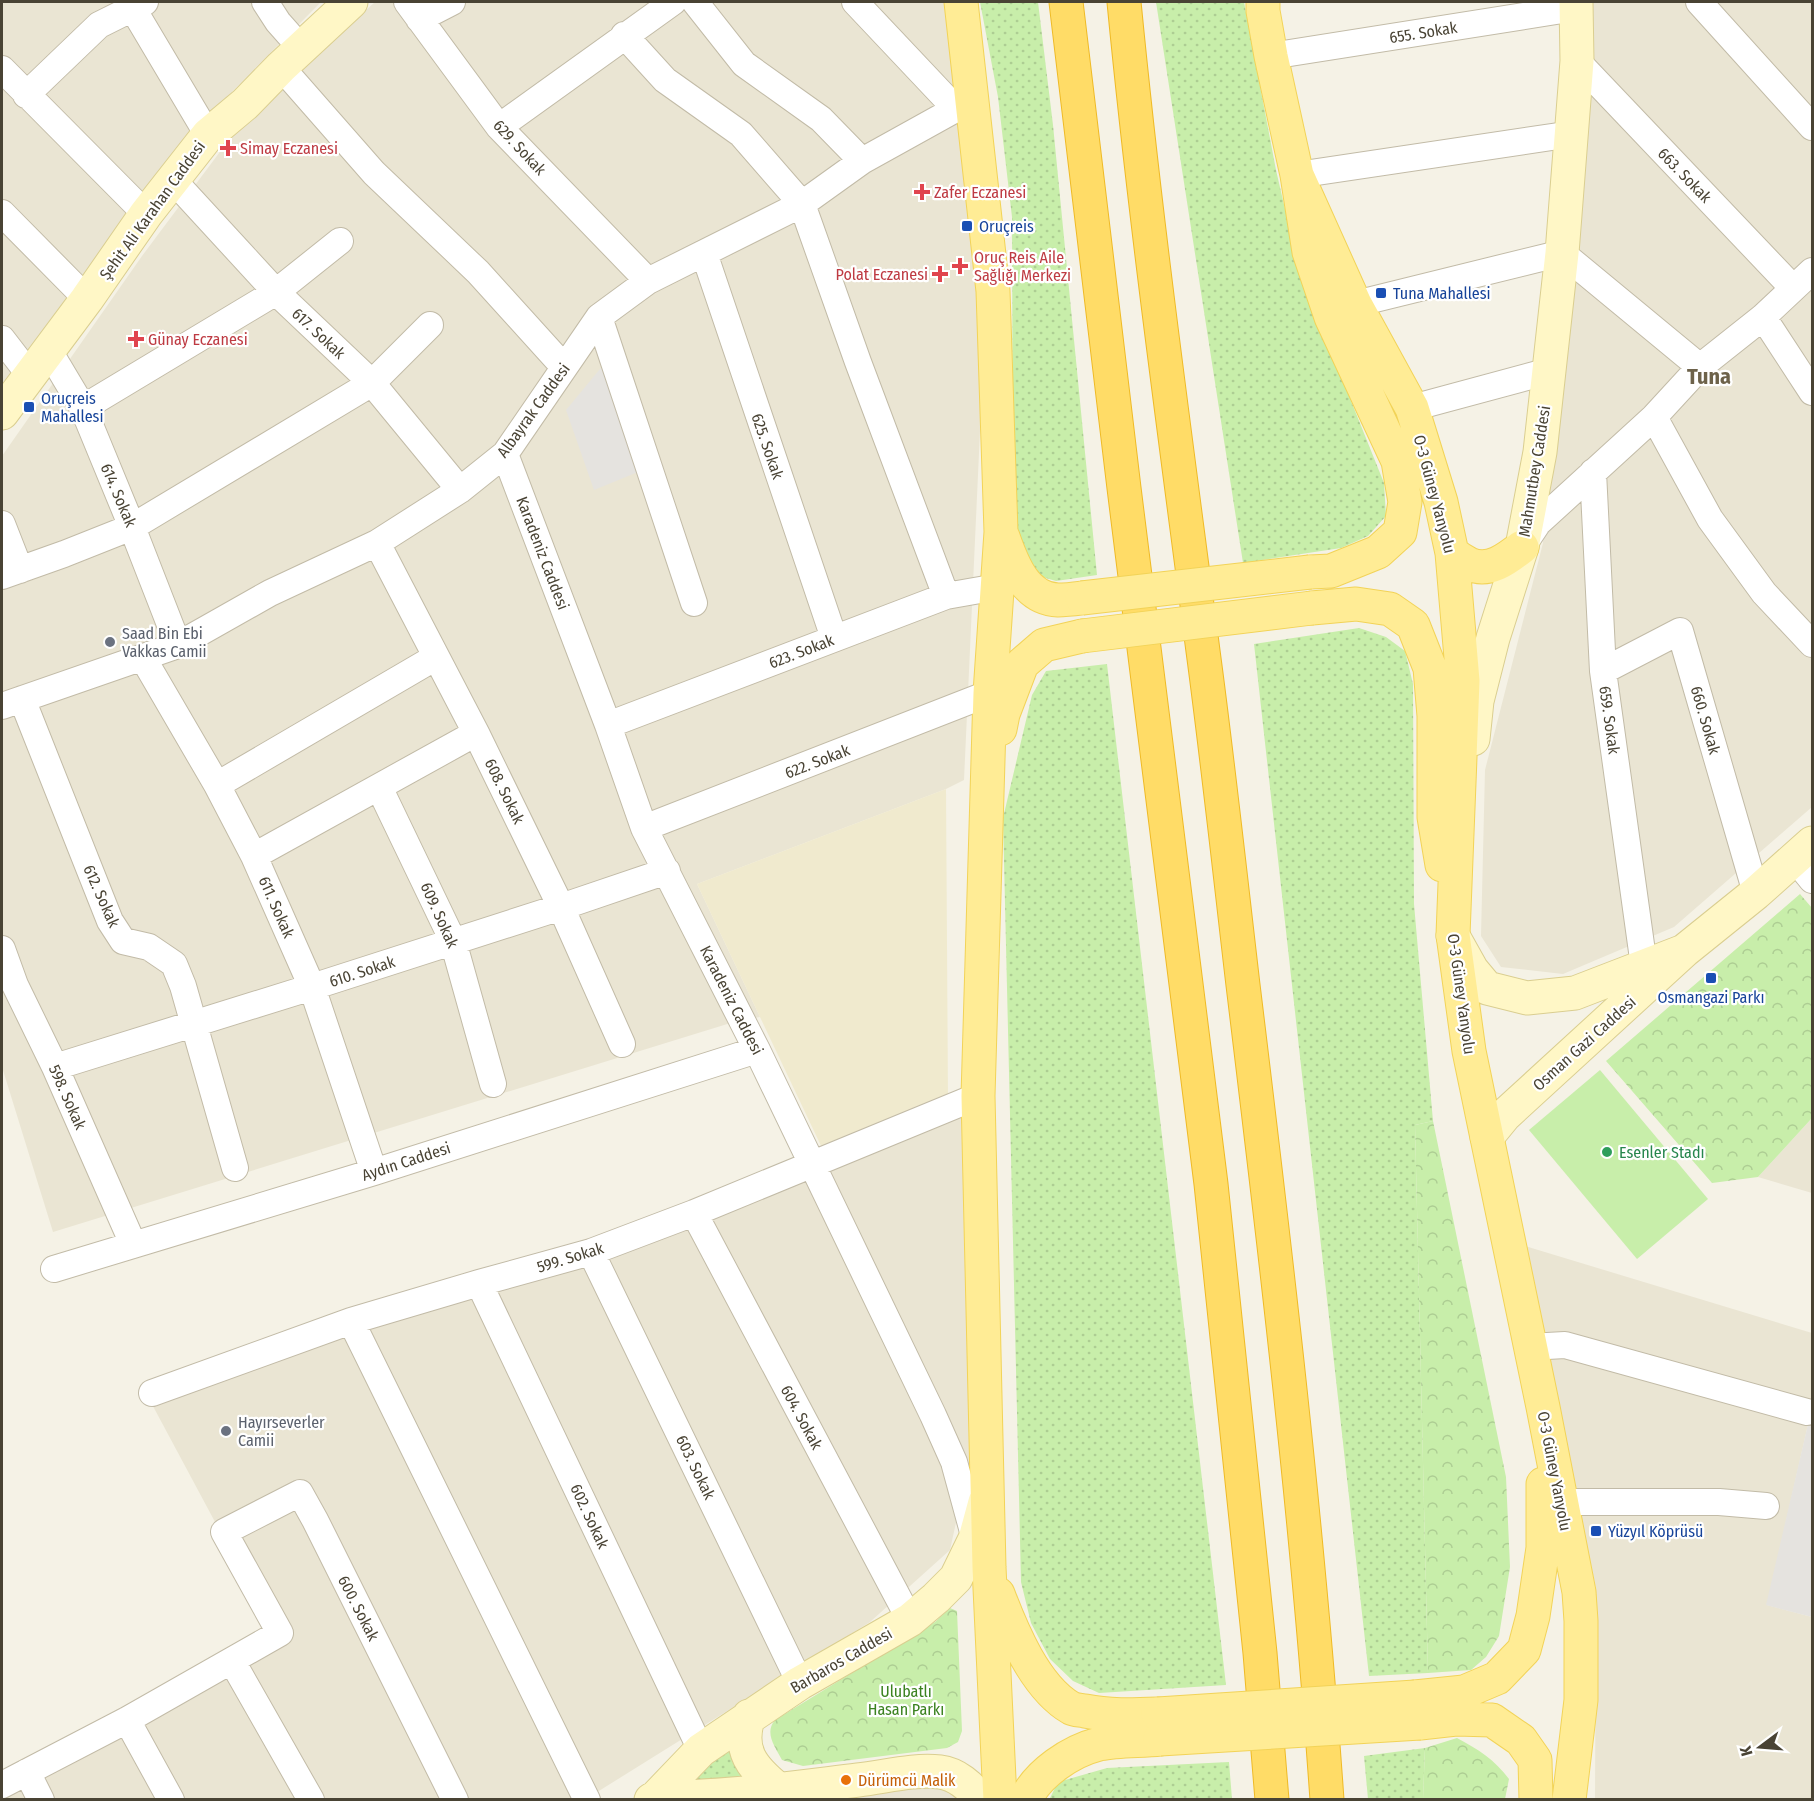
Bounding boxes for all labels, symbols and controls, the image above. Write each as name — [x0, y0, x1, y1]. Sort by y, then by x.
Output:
street label: 655. Sokak — [1388, 18, 1459, 47]
street label: 629. Sokak — [489, 116, 550, 179]
street label: Şehit Ali Karahan Caddesi — [96, 137, 209, 283]
place label: Simay Eczanesi — [240, 139, 338, 158]
marker: Simay Eczanesi — [221, 141, 235, 155]
street label: 663. Sokak — [1654, 144, 1716, 207]
place label: Zafer Eczanesi — [934, 183, 1026, 202]
marker: Zafer Eczanesi — [915, 185, 929, 199]
place label: Oruçreis — [979, 217, 1034, 236]
marker: Oruçreis — [960, 219, 974, 233]
place label: Oruç Reis Aile Sağlığı Merkezi — [974, 248, 1071, 285]
marker: Oruç Reis Aile Sağlığı Merkezi — [951, 257, 969, 275]
place label: Polat Eczanesi — [836, 265, 928, 284]
marker: Polat Eczanesi — [933, 267, 947, 281]
place label: Tuna Mahallesi — [1393, 284, 1491, 303]
marker: Tuna Mahallesi — [1374, 286, 1388, 300]
street label: 617. Sokak — [288, 304, 350, 363]
place label: Günay Eczanesi — [148, 330, 248, 349]
marker: Günay Eczanesi — [129, 332, 143, 346]
street label: Albayrak Caddesi — [493, 360, 574, 461]
district label: Tuna — [1687, 363, 1731, 390]
place label: Oruçreis Mahallesi — [41, 389, 103, 426]
marker: Oruçreis Mahallesi — [22, 400, 36, 414]
street label: Mahmutbey Caddesi — [1515, 404, 1554, 538]
street label: 625. Sokak — [747, 411, 788, 482]
street label: O-3 Güney Yanyolu — [1410, 433, 1459, 555]
street label: 614. Sokak — [97, 461, 141, 530]
street label: Karadeniz Caddesi — [512, 494, 573, 613]
place label: Saad Bin Ebi Vakkas Camii — [122, 624, 207, 661]
street label: 623. Sokak — [766, 630, 837, 673]
marker: Saad Bin Ebi Vakkas Camii — [103, 635, 117, 649]
street label: 660. Sokak — [1687, 684, 1724, 757]
street label: 659. Sokak — [1595, 685, 1624, 756]
street label: 622. Sokak — [782, 740, 853, 783]
street label: 608. Sokak — [481, 755, 529, 827]
street label: 612. Sokak — [79, 862, 124, 931]
street label: 611. Sokak — [255, 873, 299, 941]
street label: 609. Sokak — [417, 879, 463, 952]
street label: O-3 Güney Yanyolu — [1444, 933, 1479, 1056]
street label: Karadeniz Caddesi — [696, 943, 767, 1058]
street label: 610. Sokak — [327, 952, 398, 991]
marker: Osmangazi Parkı — [1704, 971, 1718, 985]
place label: Osmangazi Parkı — [1657, 988, 1765, 1007]
street label: Osman Gazi Caddesi — [1529, 992, 1640, 1095]
street label: 598. Sokak — [45, 1062, 90, 1133]
street label: Aydın Caddesi — [359, 1138, 453, 1185]
place label: Esenler Stadı — [1619, 1143, 1705, 1162]
marker: Esenler Stadı — [1600, 1145, 1614, 1159]
street label: 599. Sokak — [535, 1238, 606, 1277]
street label: 604. Sokak — [777, 1382, 827, 1453]
street label: O-3 Güney Yanyolu — [1534, 1410, 1575, 1533]
place label: Hayırseverler Camii — [238, 1413, 325, 1450]
marker: Hayırseverler Camii — [219, 1424, 233, 1438]
street label: 603. Sokak — [672, 1432, 720, 1503]
street label: 602. Sokak — [566, 1481, 613, 1552]
place label: Yüzyıl Köprüsü — [1608, 1522, 1703, 1541]
marker: Yüzyıl Köprüsü — [1589, 1524, 1603, 1538]
street label: 600. Sokak — [334, 1572, 383, 1644]
street label: Barbaros Caddesi — [787, 1624, 895, 1697]
park label: Ulubatlı Hasan Parkı — [868, 1682, 944, 1719]
north arrow — [1730, 1717, 1790, 1777]
text: K — [1735, 1743, 1756, 1758]
place label: Dürümcü Malik — [858, 1771, 956, 1790]
marker: Dürümcü Malik — [839, 1773, 853, 1787]

